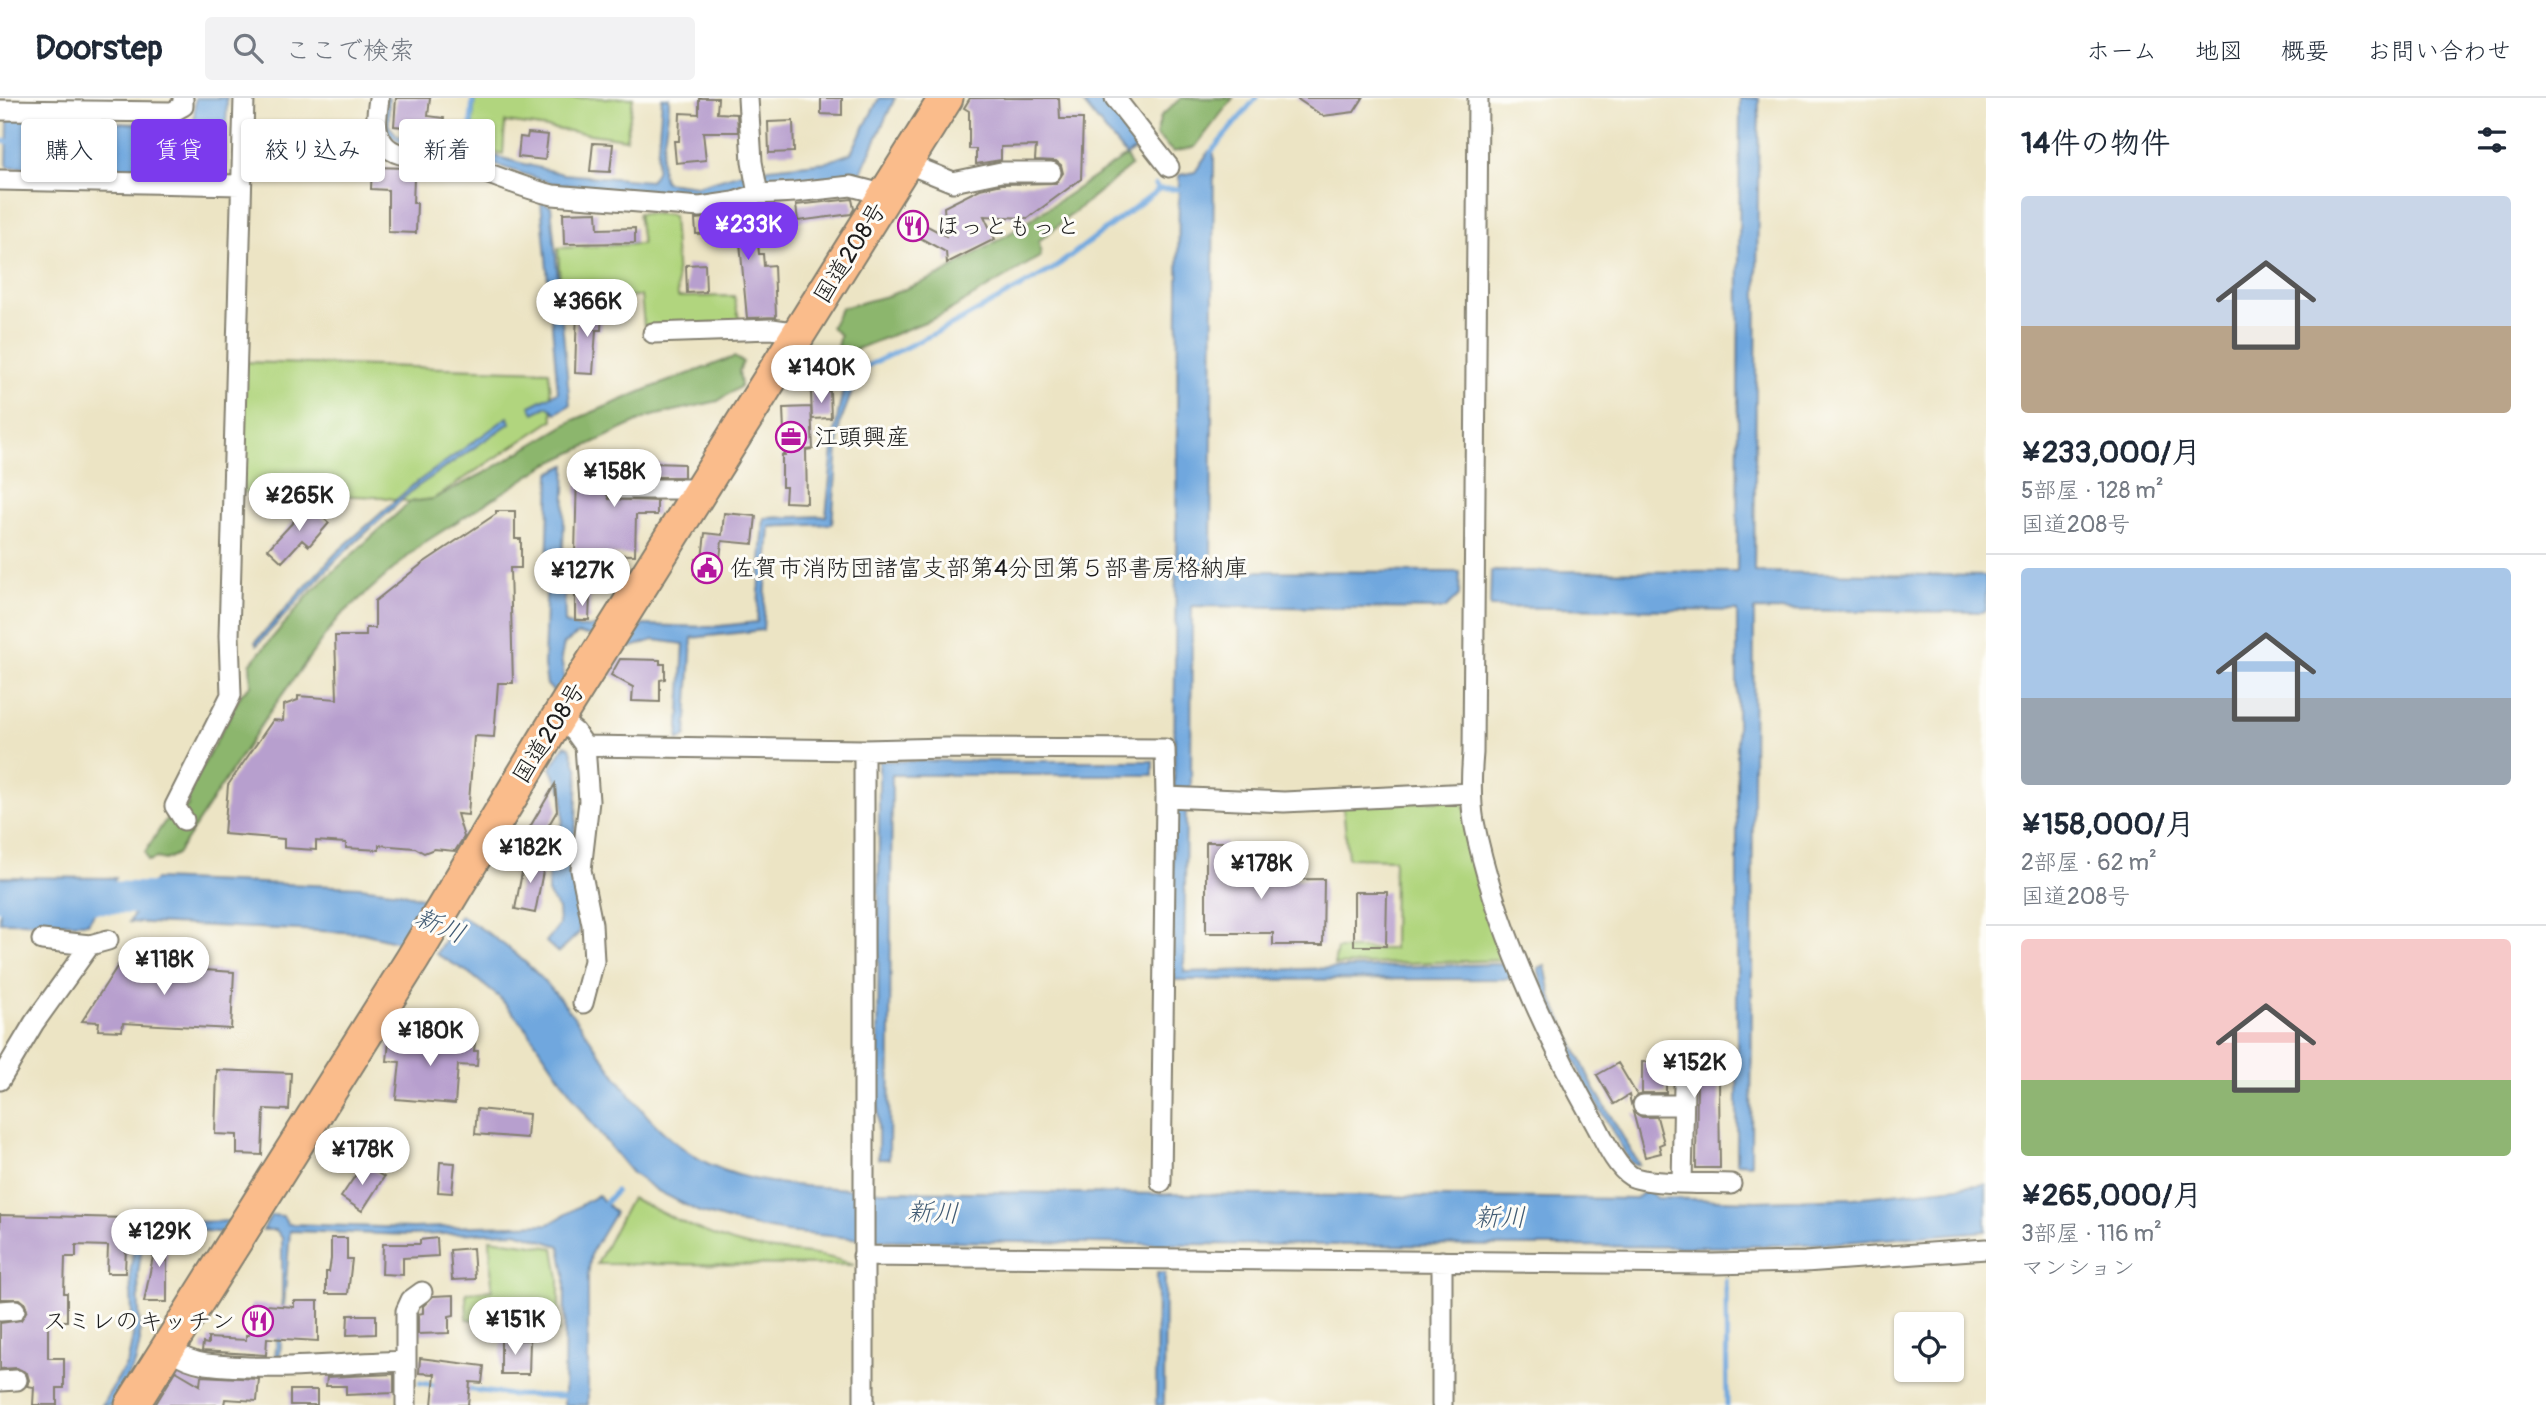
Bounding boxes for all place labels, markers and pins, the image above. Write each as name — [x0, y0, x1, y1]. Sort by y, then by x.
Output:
pin: ¥233K — [699, 202, 797, 262]
restaurant icon: ほっともっと — [896, 209, 930, 243]
place label: ほっともっと — [936, 212, 1080, 241]
pin: ¥366K — [538, 280, 636, 339]
pin: ¥140K — [772, 345, 870, 405]
office icon: 江頭興産 — [774, 420, 808, 454]
place label: 江頭興産 — [814, 423, 910, 452]
pin: ¥158K — [565, 450, 663, 509]
pin: ¥265K — [250, 474, 348, 533]
pin: ¥127K — [533, 548, 631, 608]
public building icon: 佐賀市消防団諸富支部第4分団第５部書房格納庫 — [690, 551, 724, 585]
place label: 佐賀市消防団諸富支部第4分団第５部書房格納庫 — [730, 554, 1248, 583]
pin: ¥182K — [481, 826, 579, 885]
pin: ¥178K — [1212, 842, 1310, 901]
pin: ¥118K — [115, 937, 213, 997]
pin: ¥180K — [381, 1009, 479, 1068]
pin: ¥152K — [1645, 1040, 1743, 1100]
pin: ¥178K — [313, 1128, 411, 1187]
pin: ¥129K — [110, 1210, 208, 1269]
pin: ¥151K — [466, 1298, 564, 1357]
restaurant icon: スミレのキッチン — [241, 1304, 275, 1338]
place label: スミレのキッチン — [43, 1307, 235, 1336]

